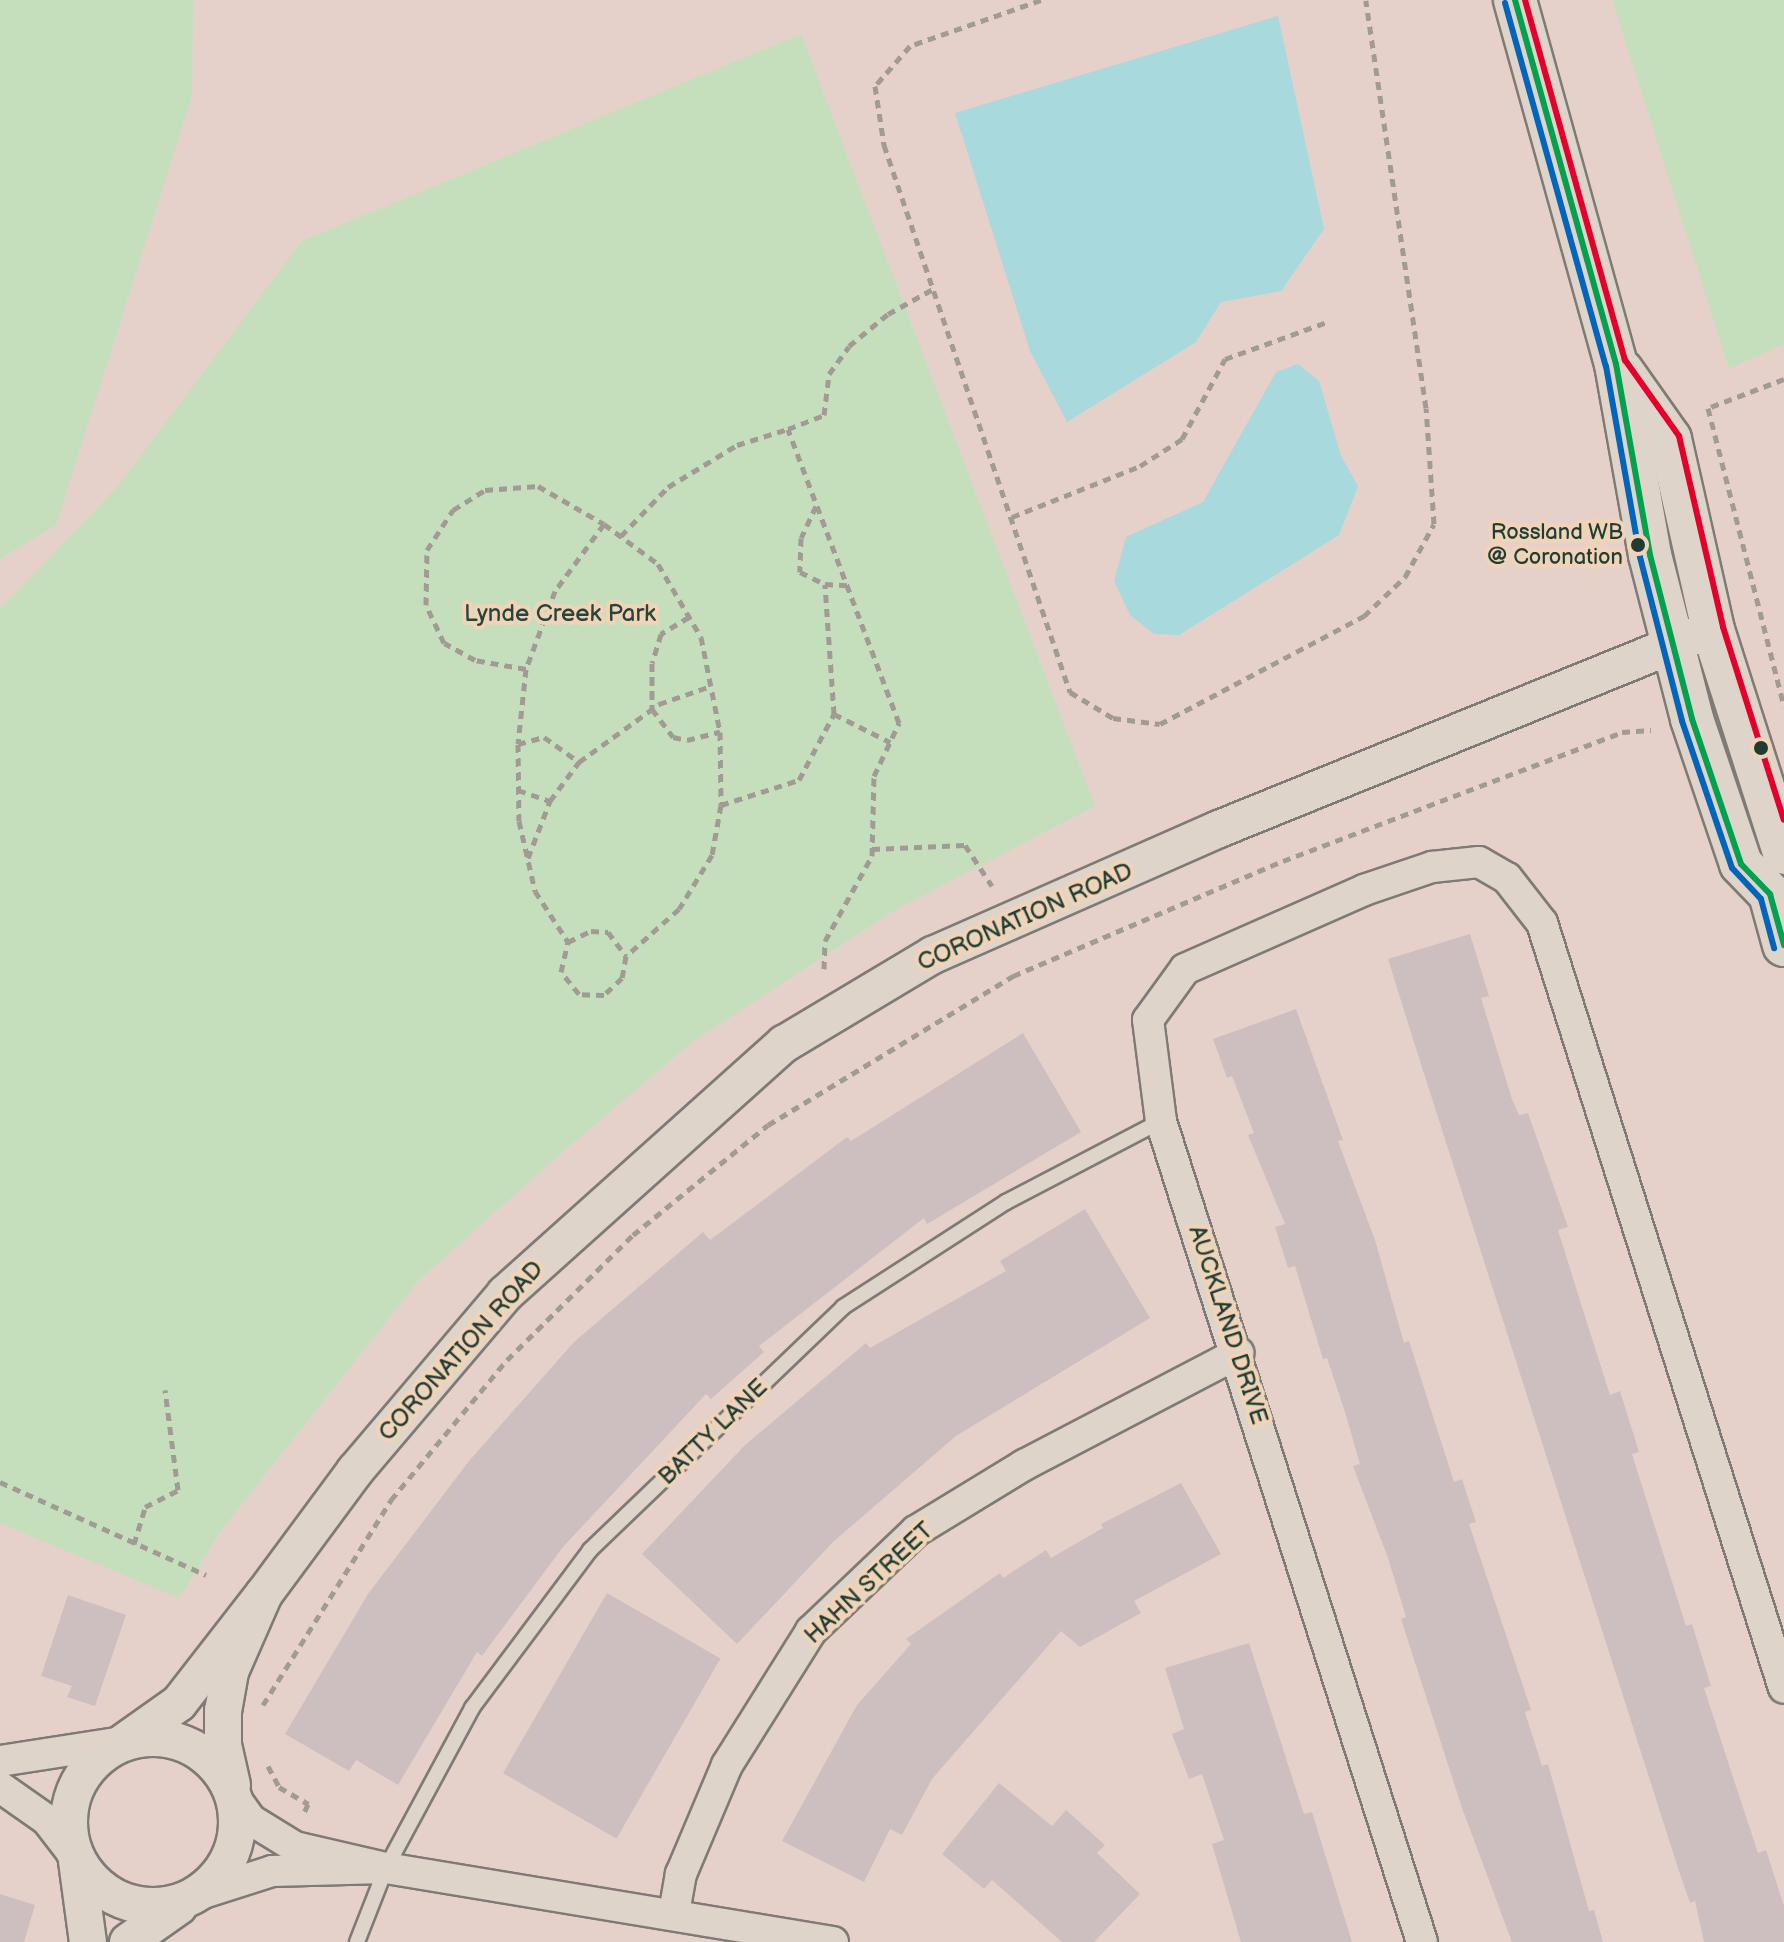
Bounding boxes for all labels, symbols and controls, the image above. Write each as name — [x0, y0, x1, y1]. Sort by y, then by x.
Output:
place label: Rossland WB @ Coronation — [1487, 519, 1623, 570]
marker: Rossland WB @ Coronation — [1630, 537, 1646, 553]
park label: Lynde Creek Park — [464, 600, 656, 628]
unlabelled marker — [1753, 740, 1769, 756]
street label: CORONATION ROAD — [913, 857, 1137, 977]
street label: AUCKLAND DRIVE — [1182, 1222, 1274, 1428]
street label: CORONATION ROAD — [373, 1255, 549, 1447]
street label: BATTY LANE — [653, 1373, 773, 1491]
street label: HAHN STREET — [799, 1516, 939, 1650]

